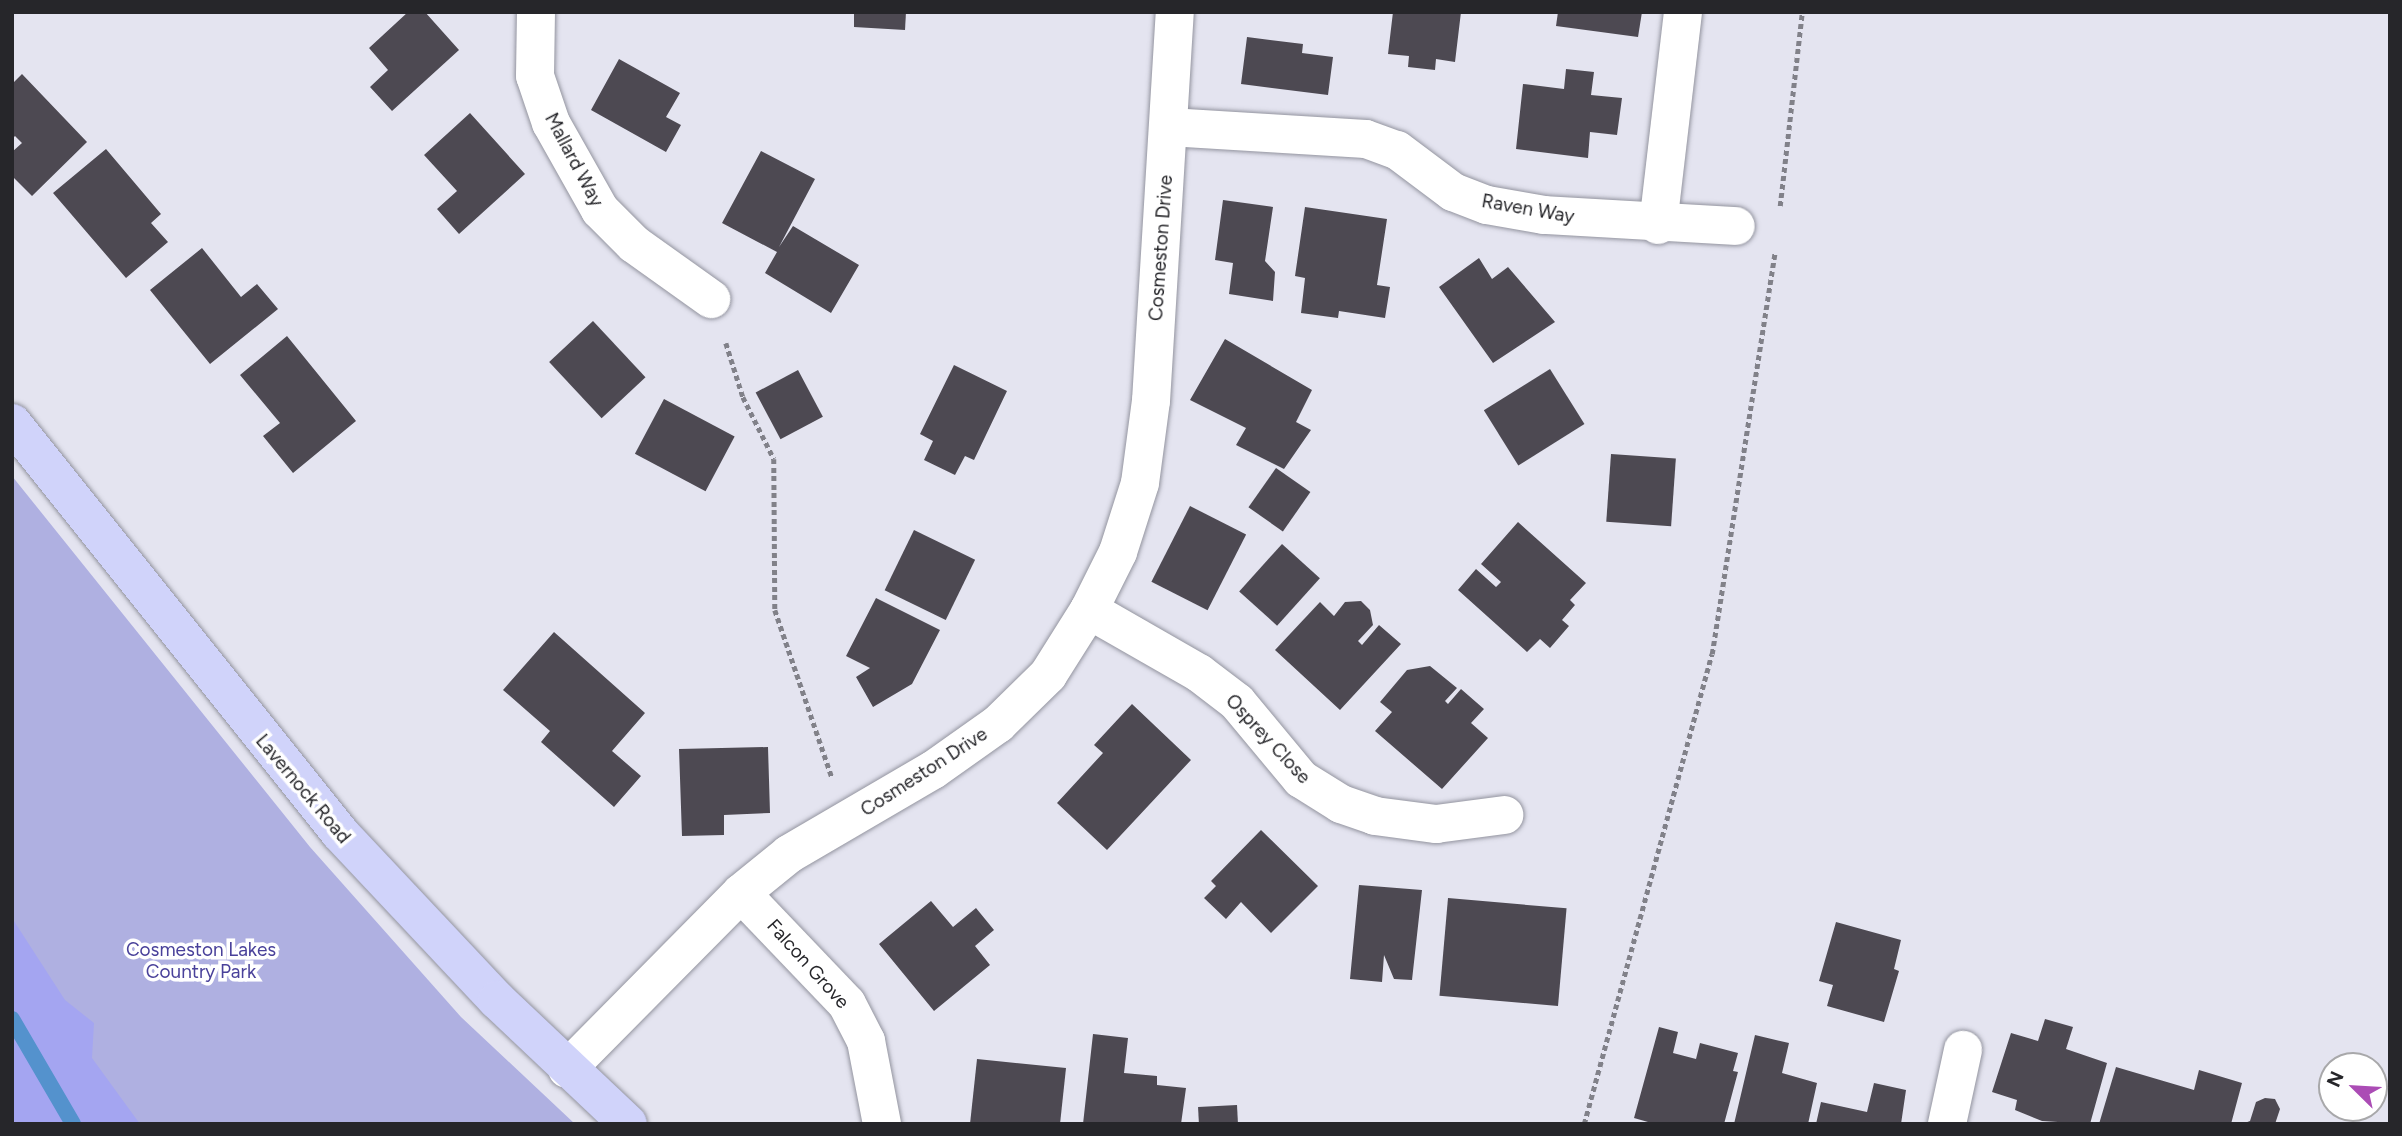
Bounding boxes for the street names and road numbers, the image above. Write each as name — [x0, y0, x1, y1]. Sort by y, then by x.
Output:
street label: Mallard Way — [540, 109, 608, 211]
street label: Cosmeston Drive — [1145, 174, 1177, 322]
street label: Raven Way — [1480, 190, 1576, 228]
street label: Osprey Close — [1221, 689, 1315, 789]
street label: Cosmeston Drive — [856, 723, 992, 821]
street label: Lavernock Road — [251, 730, 355, 848]
street label: Falcon Grove — [762, 915, 854, 1013]

